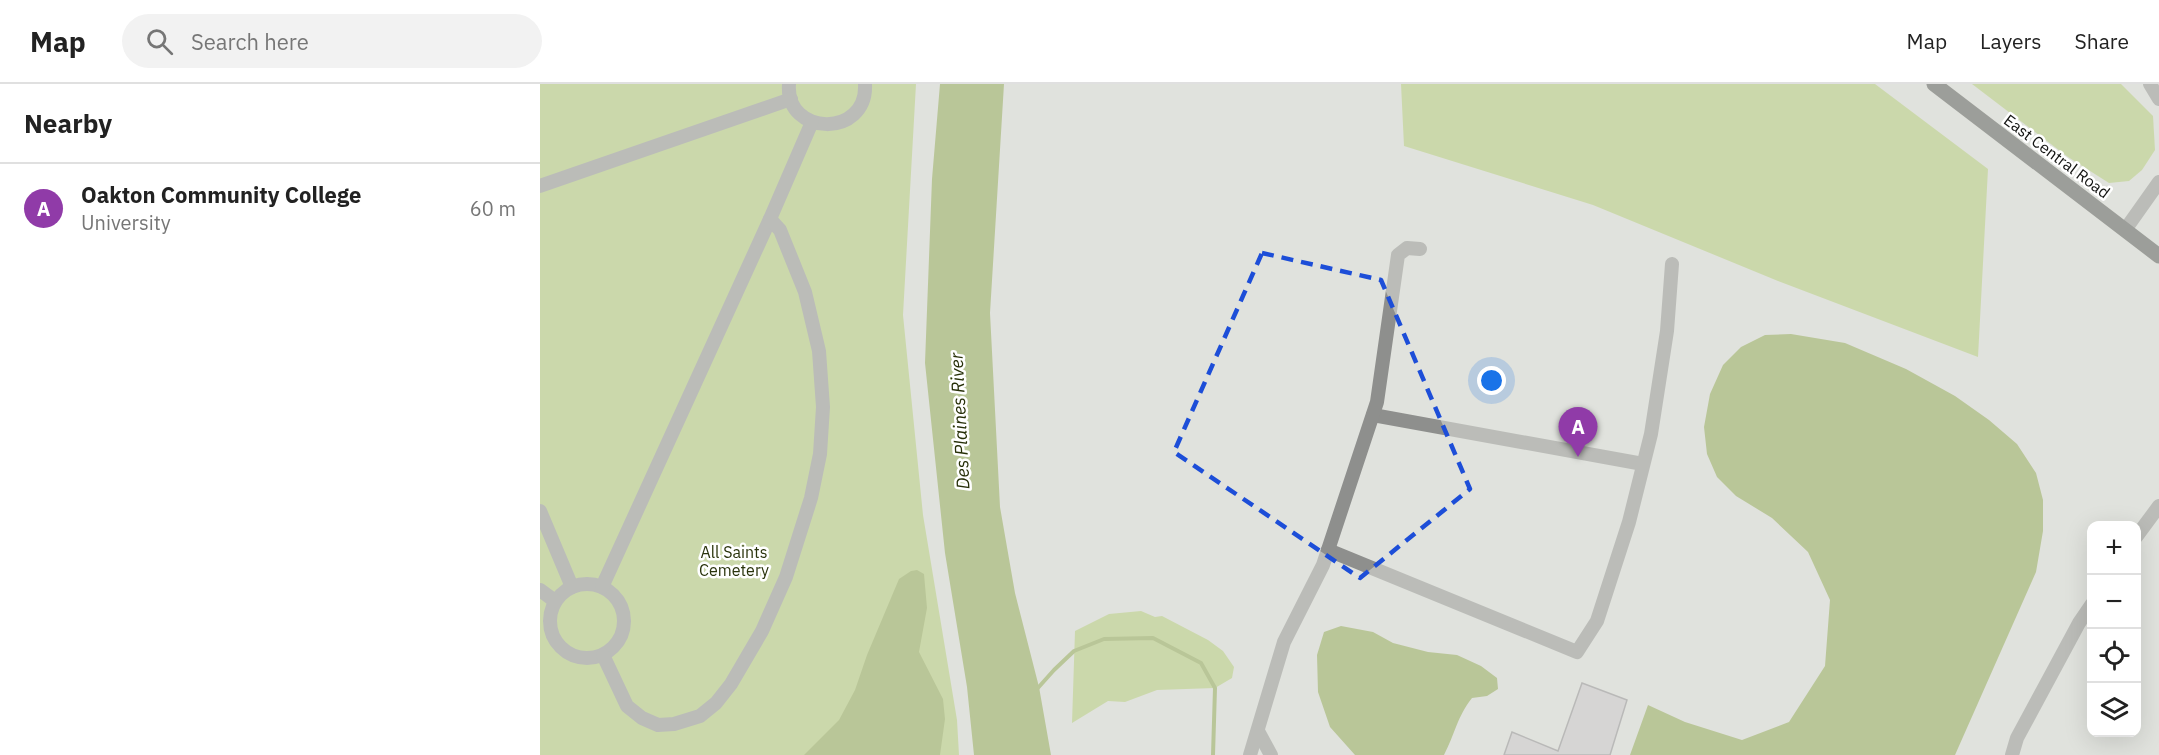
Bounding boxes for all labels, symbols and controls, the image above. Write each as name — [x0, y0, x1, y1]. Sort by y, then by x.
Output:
search box — [122, 14, 542, 68]
text: Map — [30, 23, 86, 60]
icon: search — [143, 25, 176, 58]
text: Search here — [191, 27, 309, 56]
text: Map — [1907, 27, 1947, 55]
text: Layers — [1980, 27, 2042, 55]
text: Share — [2075, 27, 2129, 55]
text: Nearby — [24, 106, 112, 140]
street label: East Central Road — [2000, 110, 2114, 202]
text: Oakton Community College — [81, 180, 361, 209]
text: A — [37, 195, 50, 222]
text: 60 m — [470, 195, 516, 222]
text: University — [81, 209, 171, 236]
water label: Des Plaines River — [944, 352, 975, 490]
your location — [1477, 366, 1506, 395]
pin: A — [1558, 408, 1598, 457]
map controls — [2087, 521, 2141, 737]
button: + — [2087, 521, 2141, 575]
park label: All Saints Cemetery — [699, 542, 769, 580]
button: − — [2087, 575, 2141, 629]
button: locate — [2087, 629, 2141, 683]
button: layers — [2087, 683, 2141, 737]

